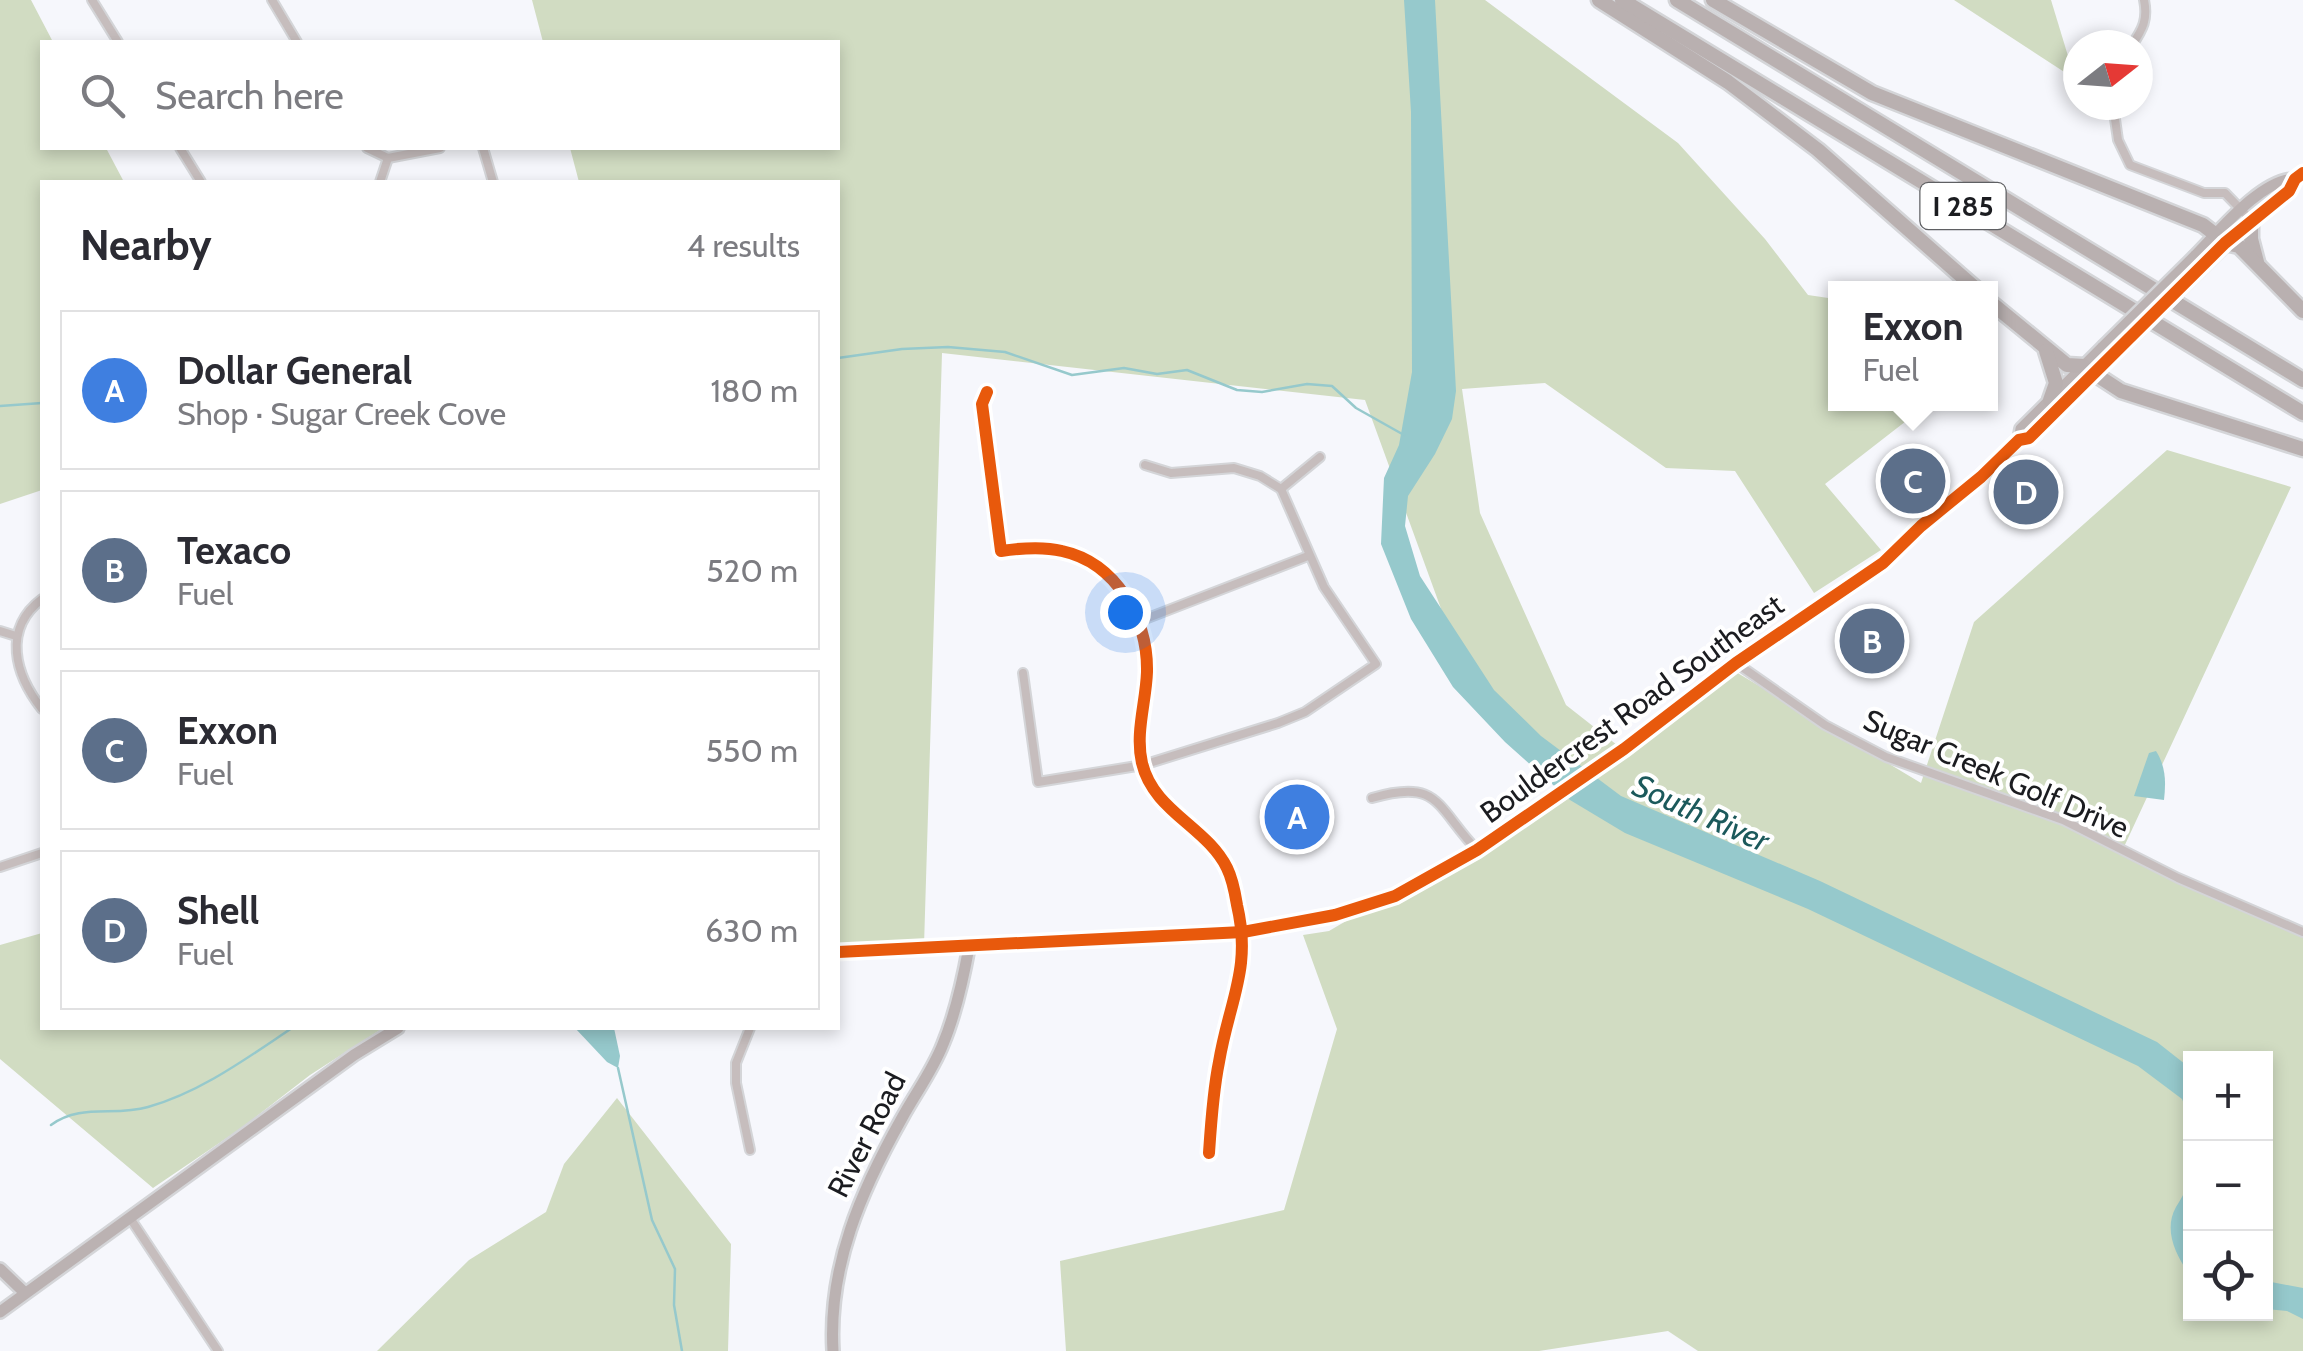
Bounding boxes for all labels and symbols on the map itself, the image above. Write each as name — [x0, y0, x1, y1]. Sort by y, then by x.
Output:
north arrow — [2063, 30, 2153, 120]
road number: I 285 — [1920, 183, 2006, 229]
pin: C — [1880, 444, 1946, 518]
pin: D — [1994, 454, 2058, 530]
street label: Bouldercrest Road Southeast — [1473, 586, 1791, 831]
your location — [1100, 587, 1151, 638]
pin: B — [1840, 604, 1904, 678]
street label: Sugar Creek Golf Drive — [1858, 701, 2134, 846]
water label: South River — [1627, 765, 1776, 860]
pin: A — [1264, 780, 1330, 854]
street label: River Road — [819, 1066, 914, 1203]

